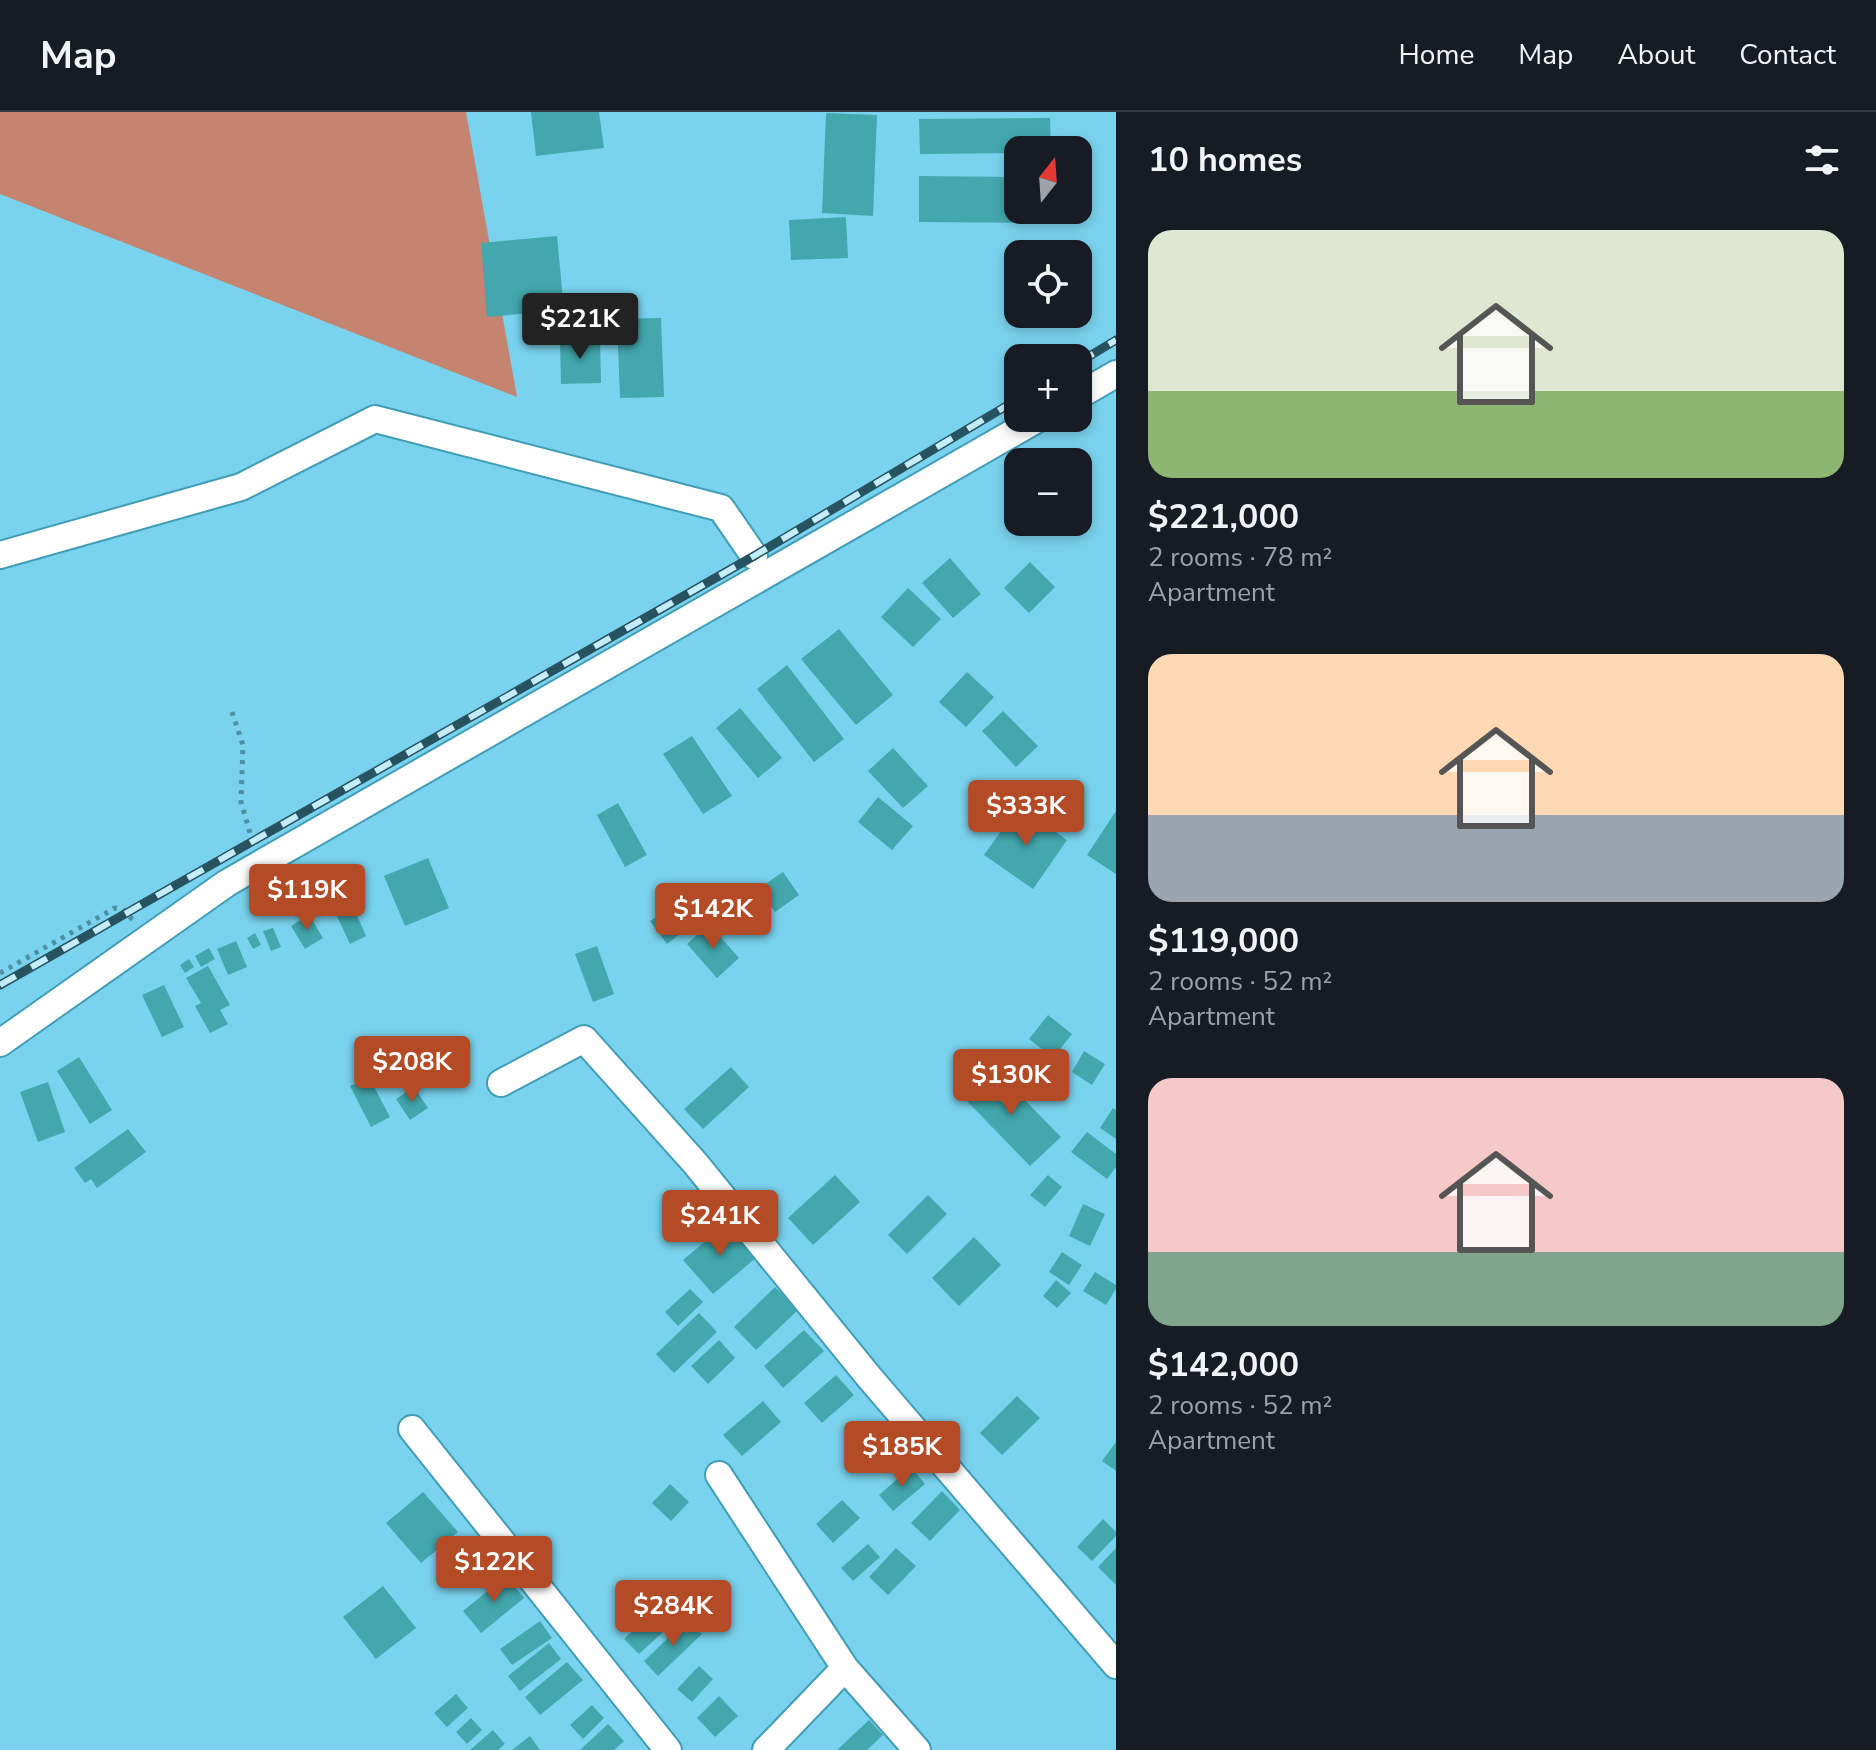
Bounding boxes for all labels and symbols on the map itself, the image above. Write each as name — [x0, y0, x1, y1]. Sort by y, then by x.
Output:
north arrow — [1004, 136, 1092, 224]
pin: $221K — [524, 293, 636, 361]
pin: $333K — [970, 780, 1082, 848]
pin: $119K — [251, 864, 363, 932]
pin: $142K — [657, 883, 769, 951]
pin: $208K — [356, 1036, 468, 1104]
pin: $130K — [955, 1049, 1067, 1117]
pin: $241K — [664, 1190, 776, 1258]
pin: $185K — [846, 1421, 958, 1489]
pin: $122K — [438, 1536, 550, 1604]
pin: $284K — [617, 1580, 729, 1648]

